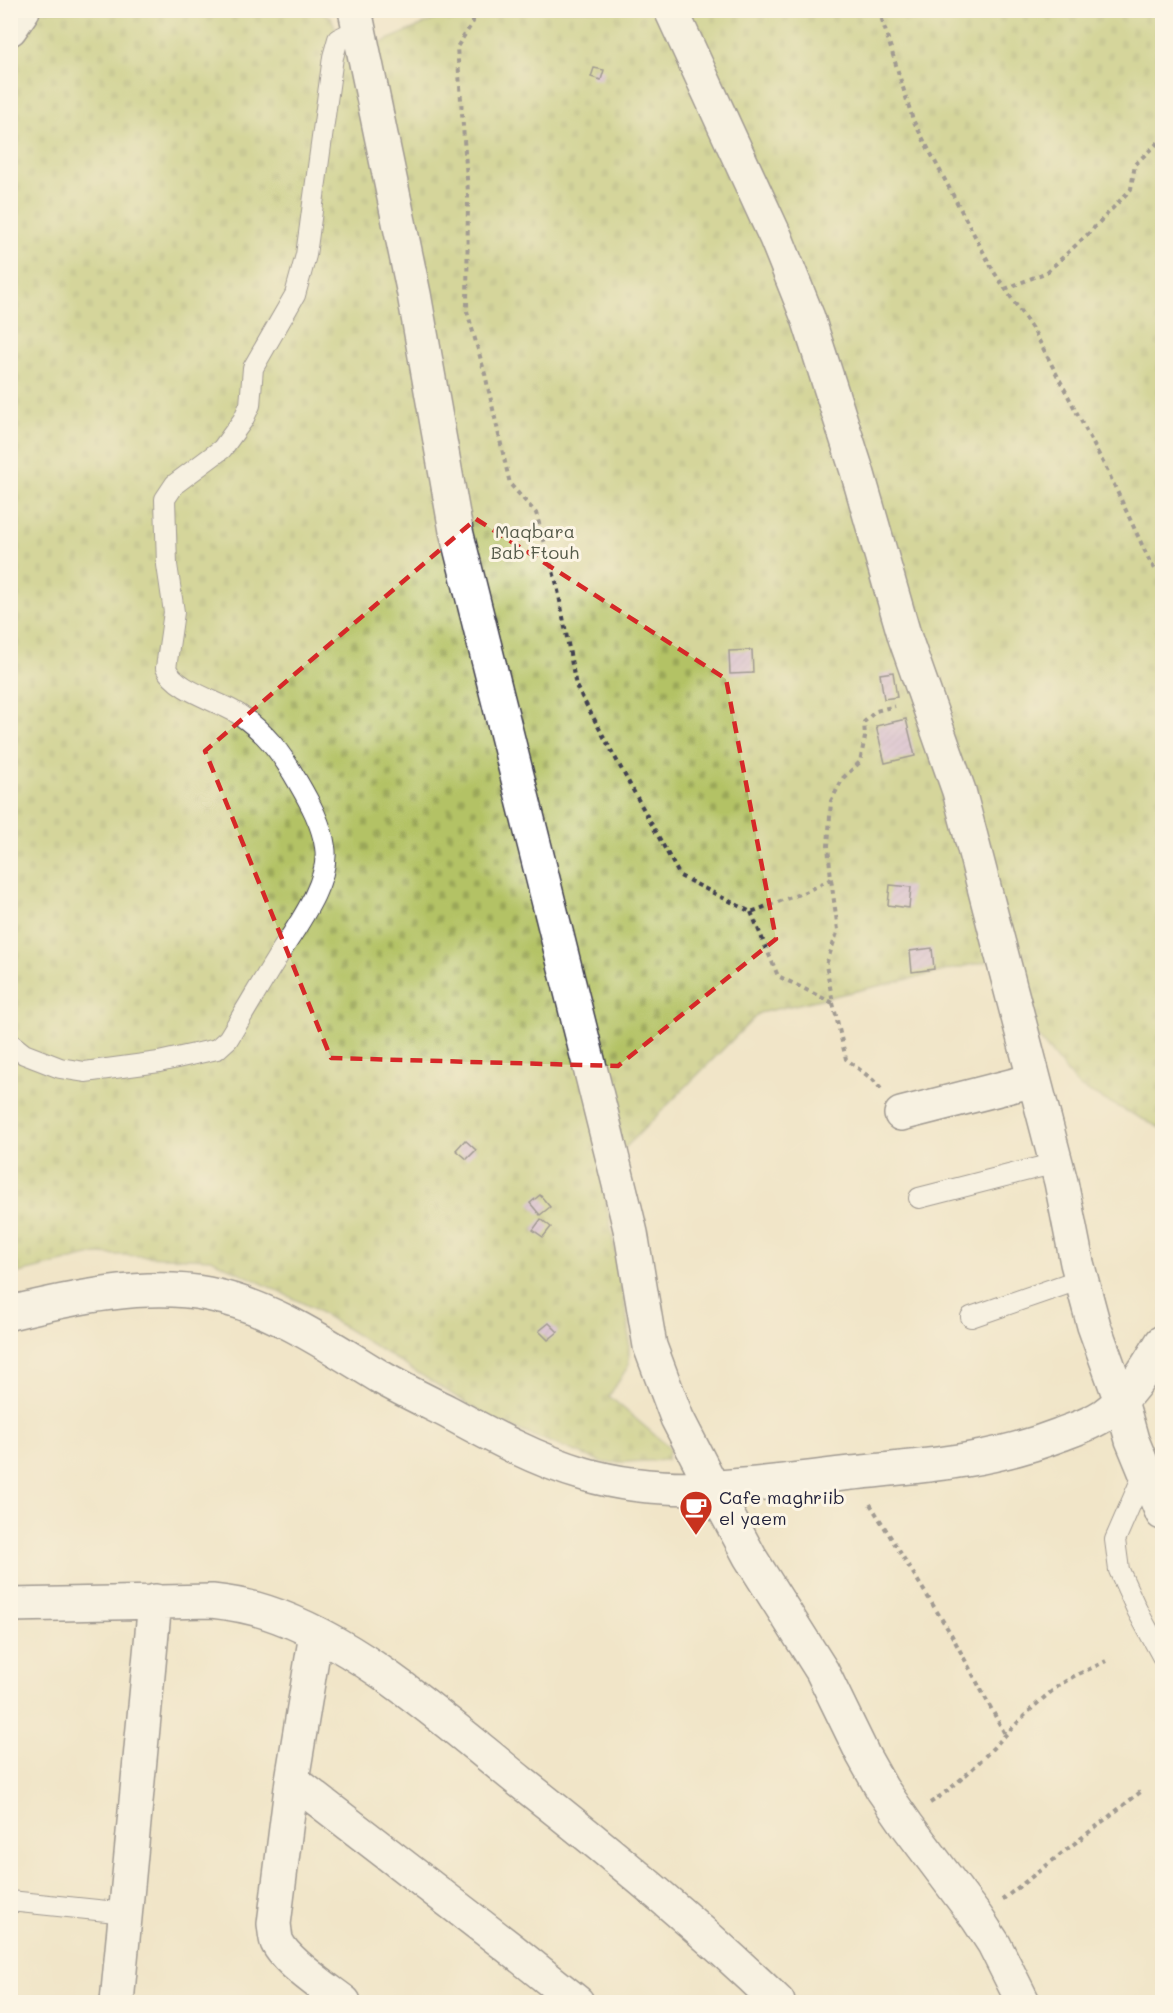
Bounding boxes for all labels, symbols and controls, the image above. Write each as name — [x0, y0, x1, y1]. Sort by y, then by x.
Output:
park label: Maqbara Bab Ftouh — [491, 519, 579, 564]
place label: Cafe maghriib el yaem — [719, 1485, 845, 1530]
cafe icon: Cafe maghriib el yaem — [678, 1489, 714, 1536]

